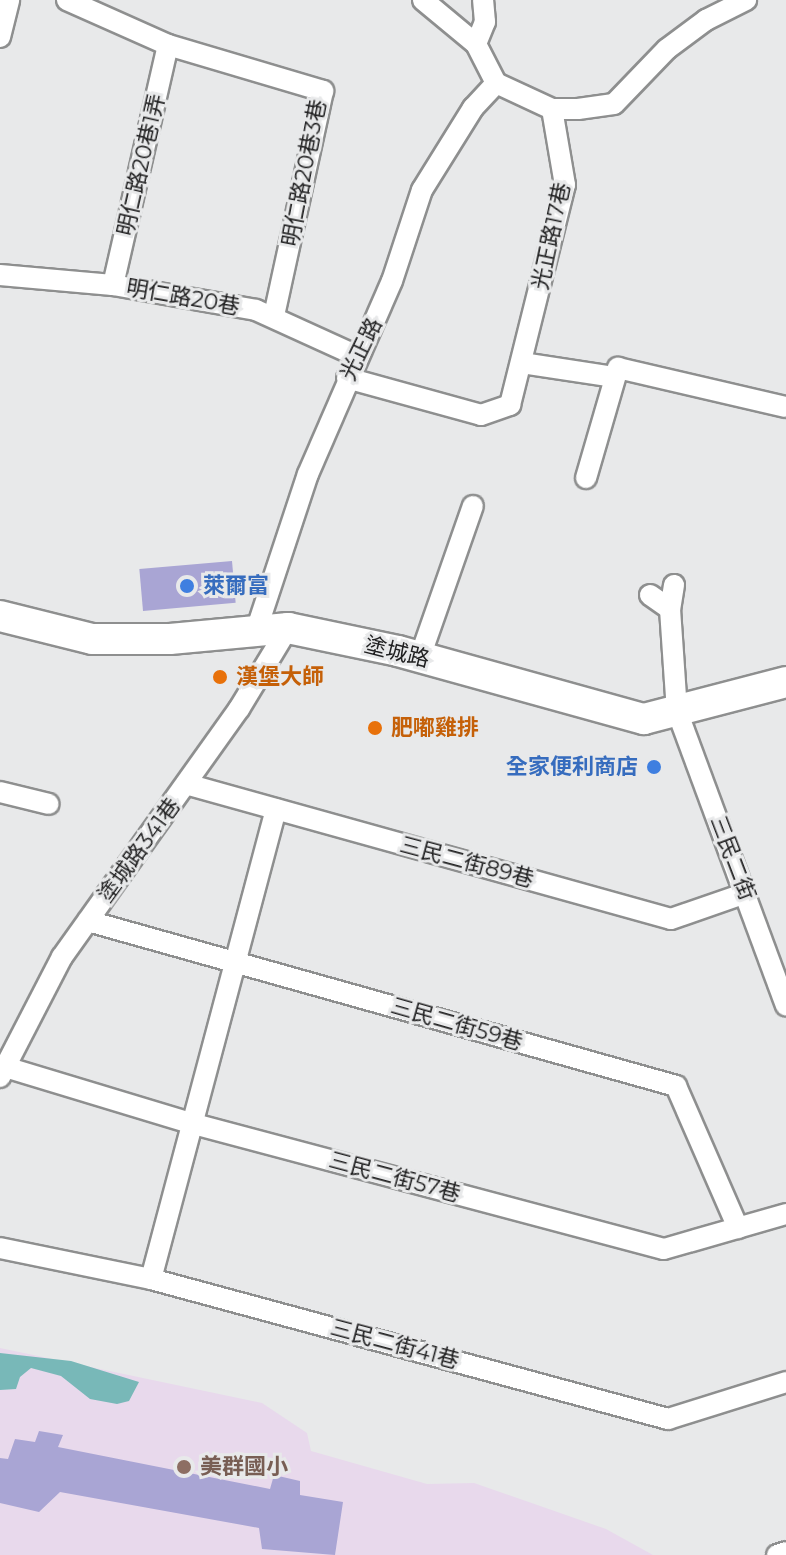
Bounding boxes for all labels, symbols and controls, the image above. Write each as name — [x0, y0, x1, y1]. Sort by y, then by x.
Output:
street label: 明仁路20巷1弄 — [112, 91, 170, 239]
street label: 明仁路20巷3巷 — [277, 97, 331, 249]
street label: 光正路17巷 — [527, 180, 575, 292]
street label: 明仁路20巷 — [124, 274, 242, 320]
street label: 光正路 — [335, 314, 387, 384]
place label: 萊爾富 — [203, 573, 269, 599]
marker: 萊爾富 — [178, 577, 196, 595]
street label: 塗城路 — [362, 631, 432, 673]
place label: 漢堡大師 — [236, 664, 324, 690]
marker: 漢堡大師 — [211, 668, 229, 686]
place label: 肥嘟雞排 — [391, 715, 479, 741]
marker: 肥嘟雞排 — [366, 719, 384, 737]
place label: 全家便利商店 — [506, 754, 638, 780]
marker: 全家便利商店 — [645, 758, 663, 776]
street label: 塗城路341巷 — [92, 793, 186, 907]
street label: 三民二街 — [705, 812, 761, 904]
street label: 三民二街89巷 — [397, 831, 537, 893]
street label: 三民二街59巷 — [388, 993, 526, 1055]
street label: 三民二街57巷 — [326, 1147, 464, 1207]
street label: 三民二街41巷 — [328, 1314, 462, 1374]
place label: 美群國小 — [200, 1454, 288, 1480]
marker: 美群國小 — [175, 1458, 193, 1476]

